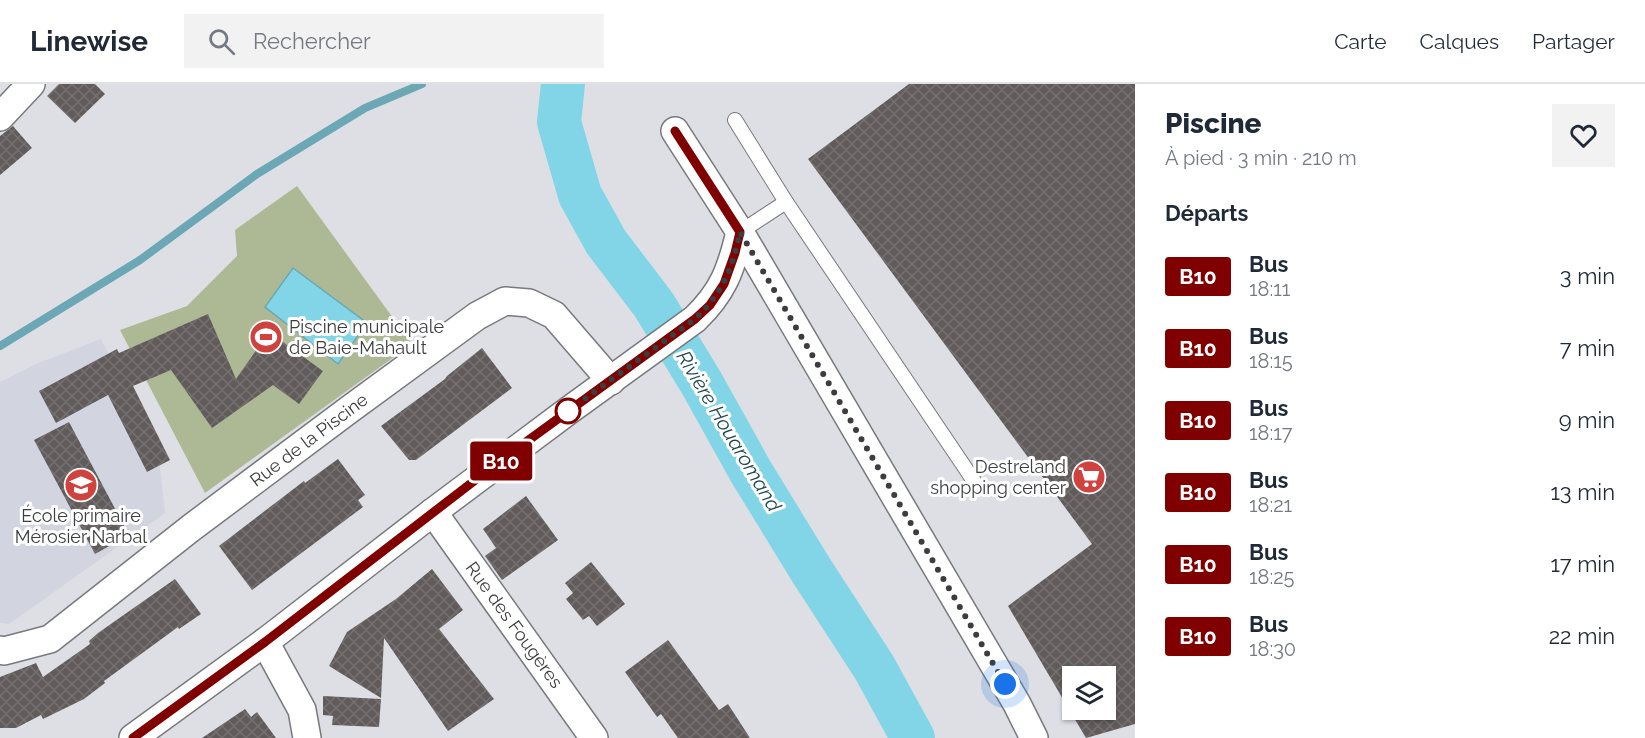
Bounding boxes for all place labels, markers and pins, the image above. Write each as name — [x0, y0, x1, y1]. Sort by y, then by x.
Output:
place label: Piscine municipale de Baie-Mahault — [289, 316, 445, 358]
sports icon: Piscine municipale de Baie-Mahault — [248, 319, 284, 355]
unlabelled marker — [555, 398, 581, 424]
place label: Destreland shopping center — [930, 456, 1067, 498]
supermarket icon: Destreland shopping center — [1071, 459, 1107, 495]
school or university icon: École primaire Mérosier Narbal — [63, 467, 99, 503]
place label: École primaire Mérosier Narbal — [15, 504, 147, 547]

